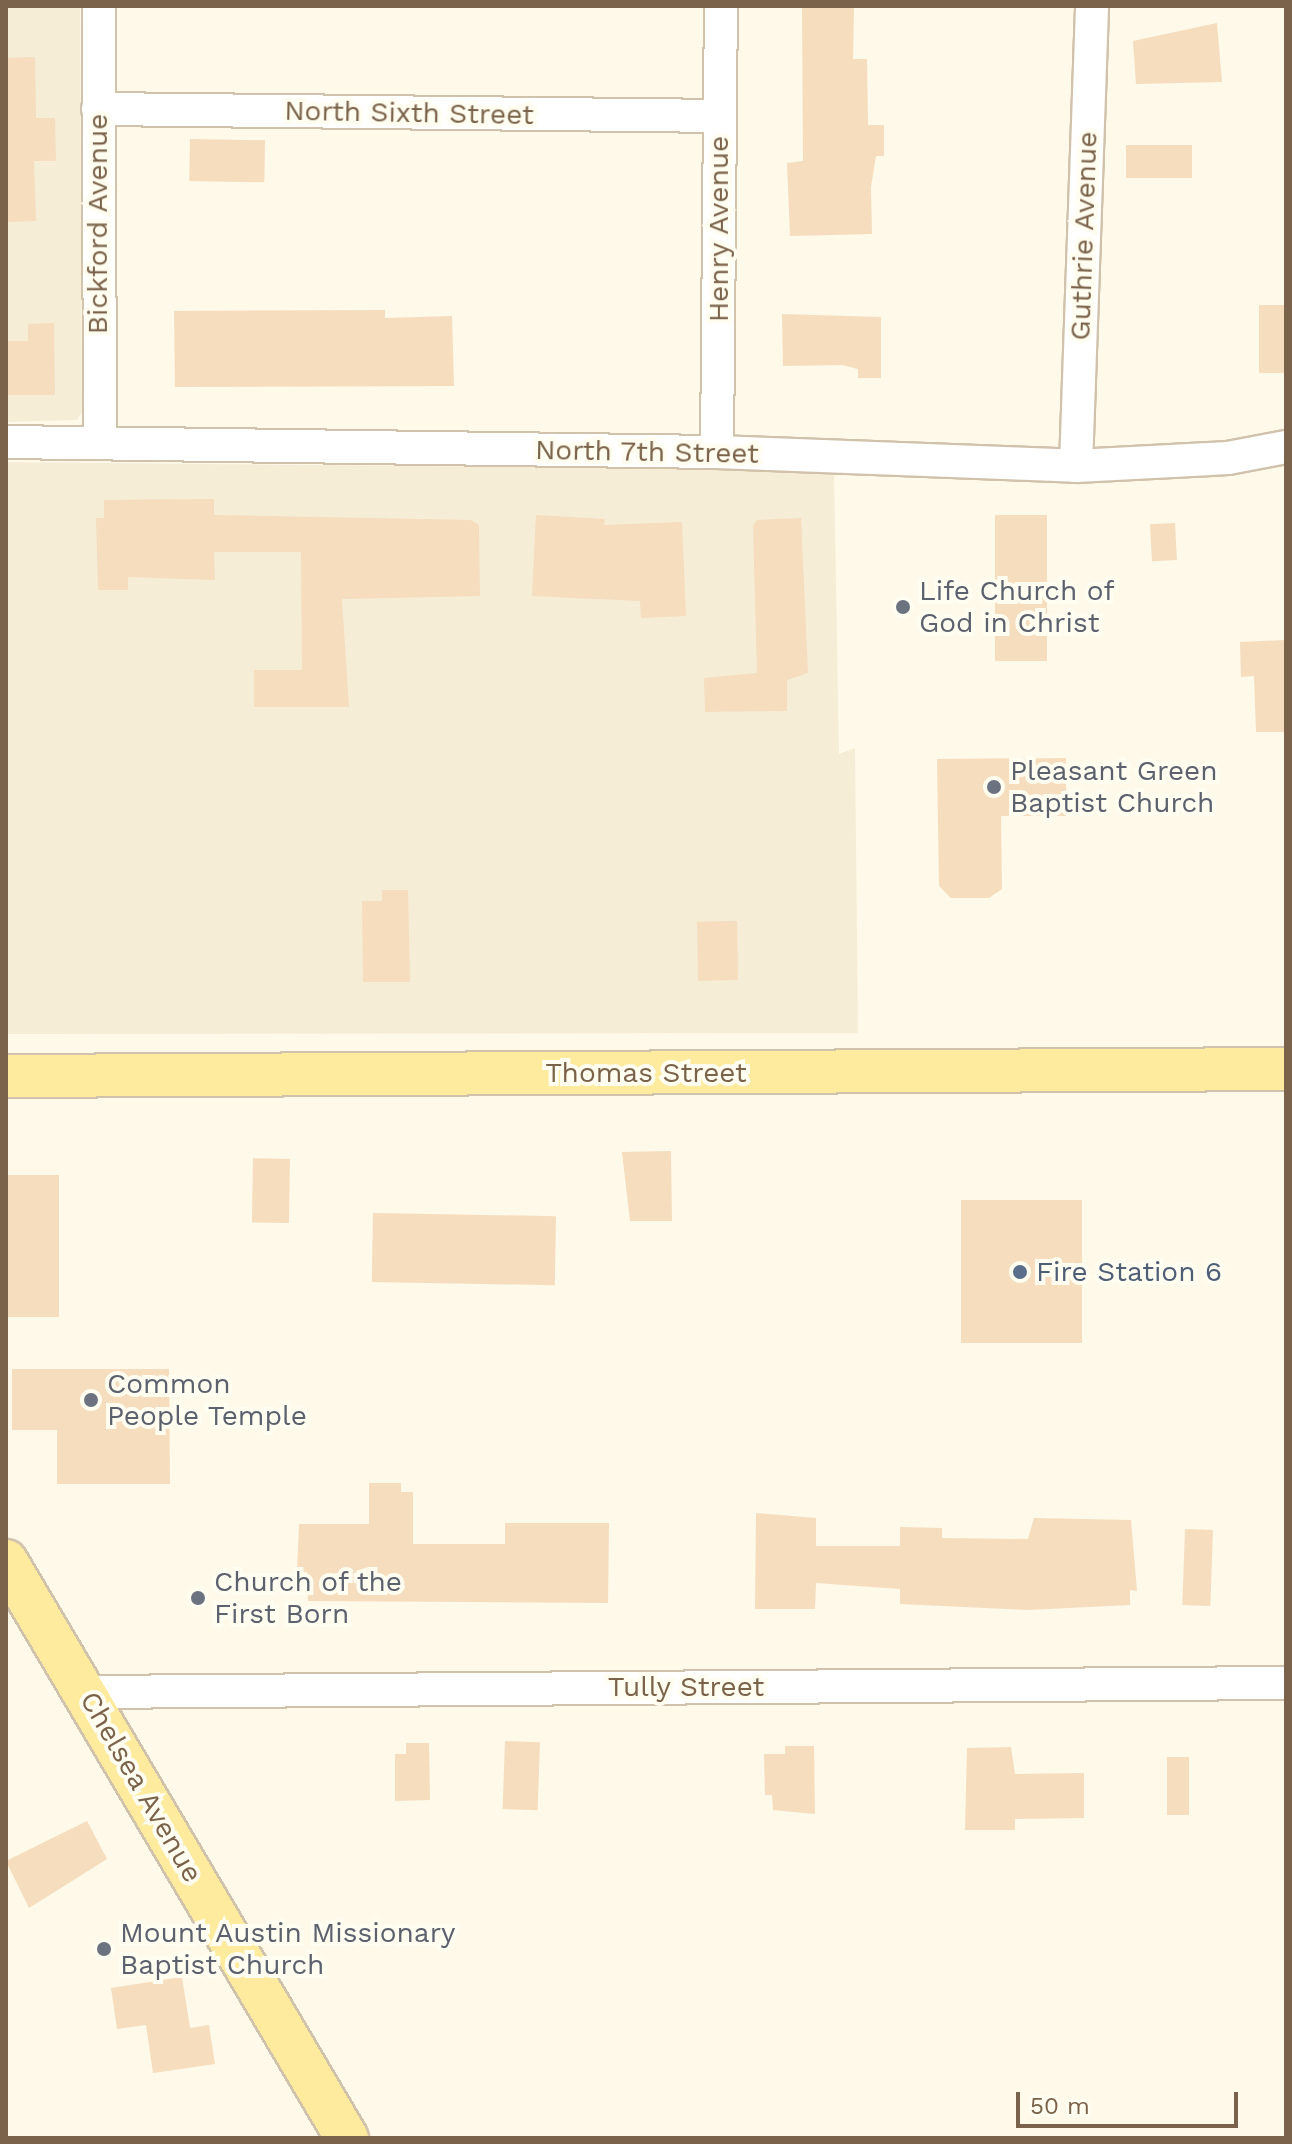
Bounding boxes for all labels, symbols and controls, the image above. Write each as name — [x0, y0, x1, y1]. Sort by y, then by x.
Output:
street label: North Sixth Street — [284, 94, 534, 132]
street label: Bickford Avenue — [81, 113, 115, 335]
street label: Guthrie Avenue — [1064, 130, 1104, 342]
street label: Henry Avenue — [702, 135, 736, 323]
street label: North 7th Street — [534, 433, 760, 471]
place label: Life Church of God in Christ — [919, 574, 1114, 640]
marker: Life Church of God in Christ — [894, 598, 912, 616]
place label: Pleasant Green Baptist Church — [1010, 754, 1218, 820]
marker: Pleasant Green Baptist Church — [985, 778, 1003, 796]
street label: Thomas Street — [545, 1056, 747, 1090]
place label: Fire Station 6 — [1036, 1255, 1222, 1289]
marker: Fire Station 6 — [1011, 1263, 1029, 1281]
place label: Common People Temple — [107, 1367, 308, 1433]
marker: Common People Temple — [82, 1391, 100, 1409]
place label: Church of the First Born — [214, 1565, 404, 1631]
marker: Church of the First Born — [189, 1589, 207, 1607]
street label: Tully Street — [607, 1670, 765, 1704]
street label: Chelsea Avenue — [72, 1685, 210, 1889]
place label: Mount Austin Missionary Baptist Church — [120, 1916, 457, 1982]
marker: Mount Austin Missionary Baptist Church — [95, 1940, 113, 1958]
scale bar — [1020, 2076, 1242, 2126]
text: 50 m — [1030, 2092, 1090, 2120]

